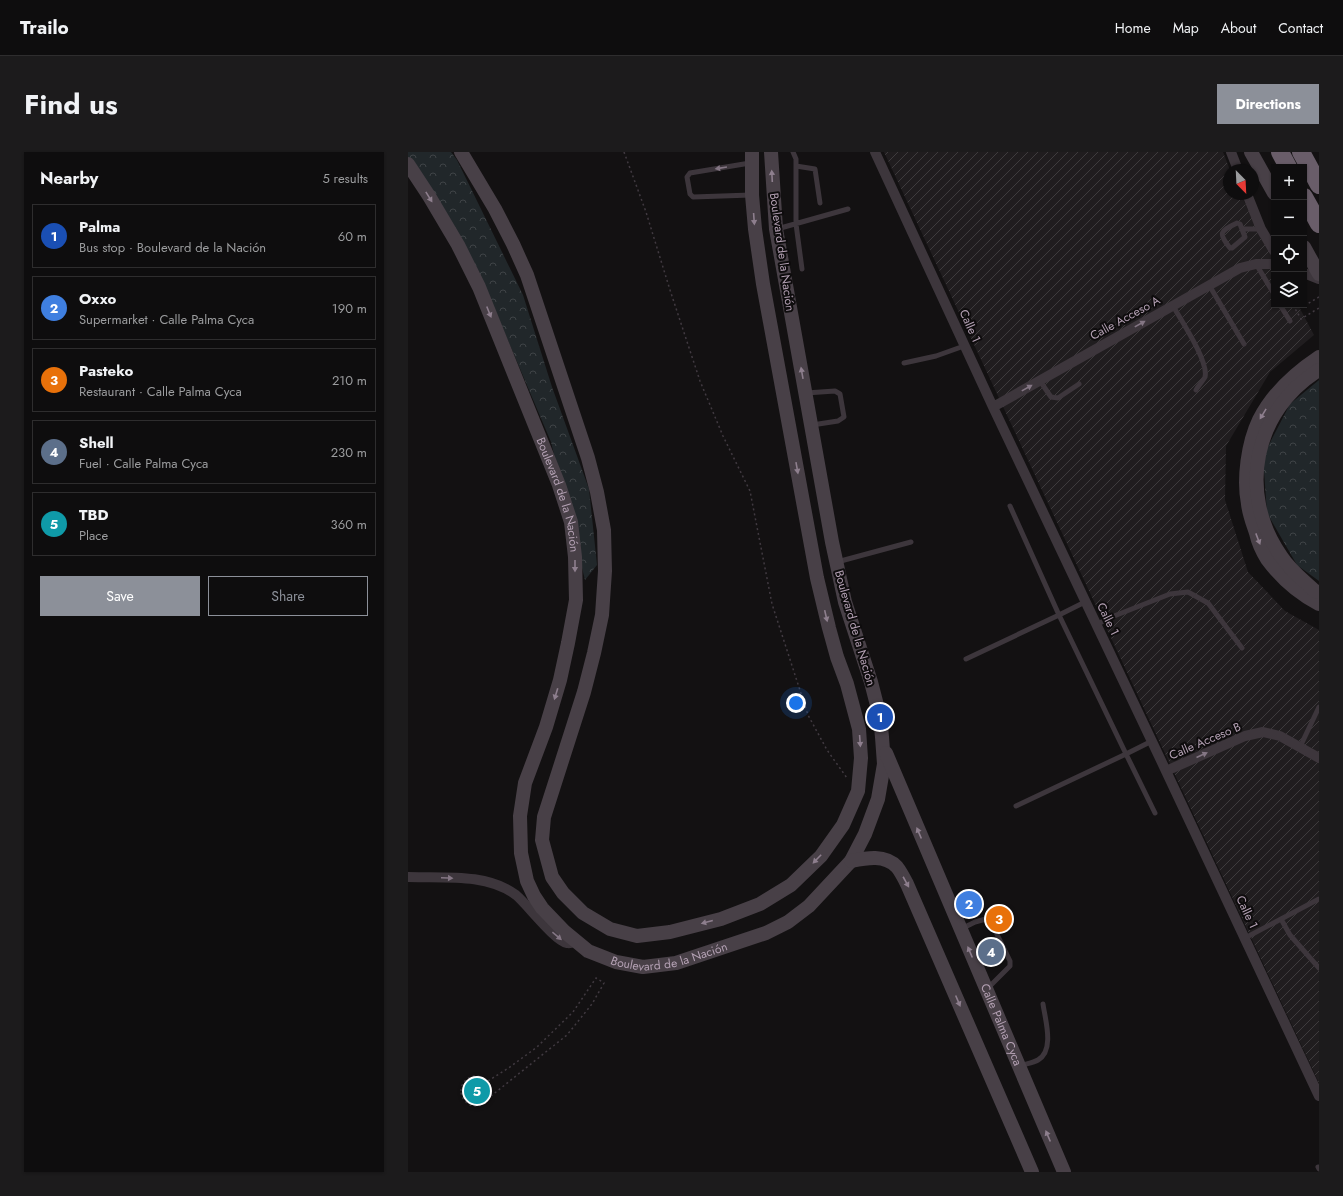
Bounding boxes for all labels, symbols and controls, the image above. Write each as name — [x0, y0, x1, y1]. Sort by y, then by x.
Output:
text: Trailo — [20, 14, 69, 41]
text: Home — [1115, 18, 1151, 38]
text: Map — [1173, 18, 1199, 38]
text: About — [1221, 18, 1256, 38]
text: Contact — [1278, 18, 1323, 38]
text: Find us — [24, 84, 118, 125]
button: Directions — [1217, 84, 1319, 124]
north arrow — [1223, 164, 1259, 200]
map controls — [1271, 164, 1307, 308]
button: + — [1271, 164, 1307, 200]
one-way arrow — [715, 165, 727, 171]
text: Nearby — [40, 166, 98, 190]
text: 5 results — [322, 169, 368, 188]
one-way arrow — [769, 169, 775, 182]
one-way arrow — [426, 191, 433, 203]
street label: Boulevard de la Nación — [765, 192, 799, 312]
button: − — [1271, 200, 1307, 236]
one-way arrow — [751, 213, 757, 226]
text: Palma — [79, 216, 120, 238]
text: 1 — [51, 227, 57, 246]
text: 60 m — [338, 227, 367, 246]
button: locate — [1271, 236, 1307, 272]
text: Bus stop · Boulevard de la Nación — [79, 238, 266, 257]
button: layers — [1271, 272, 1307, 308]
text: Oxxo — [79, 288, 116, 310]
street label: Calle Acceso A — [1087, 291, 1163, 345]
text: 2 — [50, 299, 58, 318]
text: 190 m — [332, 299, 367, 318]
one-way arrow — [487, 306, 493, 318]
street label: Calle 1 — [955, 306, 985, 346]
text: Supermarket · Calle Palma Cyca — [79, 310, 254, 329]
one-way arrow — [1134, 321, 1146, 328]
text: Pasteko — [79, 360, 133, 382]
one-way arrow — [798, 367, 804, 379]
text: 3 — [50, 371, 58, 390]
text: 210 m — [332, 371, 367, 390]
text: Restaurant · Calle Palma Cyca — [79, 382, 242, 401]
one-way arrow — [1021, 385, 1032, 392]
one-way arrow — [1259, 408, 1266, 420]
text: Shell — [79, 432, 114, 454]
street label: Boulevard de la Nación — [532, 435, 583, 553]
text: 4 — [49, 443, 59, 462]
text: 230 m — [331, 443, 367, 462]
text: Fuel · Calle Palma Cyca — [79, 454, 208, 473]
one-way arrow — [794, 462, 800, 474]
text: TBD — [79, 504, 108, 526]
text: 5 — [50, 515, 58, 534]
text: 360 m — [331, 515, 367, 534]
text: Place — [79, 526, 108, 545]
one-way arrow — [1256, 534, 1262, 546]
one-way arrow — [572, 560, 578, 573]
street label: Boulevard de la Nación — [830, 568, 880, 688]
button: Save — [40, 576, 200, 616]
button: Share — [208, 576, 368, 616]
street label: Calle 1 — [1092, 599, 1124, 639]
one-way arrow — [823, 610, 829, 622]
one-way arrow — [553, 689, 559, 701]
your location — [786, 693, 806, 713]
pin: 1 — [867, 702, 893, 732]
street label: Calle Acceso B — [1166, 718, 1244, 764]
one-way arrow — [857, 735, 864, 747]
one-way arrow — [1196, 752, 1208, 759]
one-way arrow — [916, 827, 922, 838]
one-way arrow — [813, 854, 822, 864]
one-way arrow — [441, 875, 453, 882]
one-way arrow — [903, 877, 909, 888]
pin: 2 — [956, 889, 982, 919]
street label: Calle 1 — [1232, 892, 1262, 932]
pin: 3 — [986, 904, 1012, 934]
one-way arrow — [701, 919, 713, 925]
one-way arrow — [551, 932, 562, 941]
street label: Boulevard de la Nación — [608, 937, 730, 976]
pin: 4 — [978, 937, 1004, 967]
one-way arrow — [967, 947, 973, 958]
street label: Calle Palma Cyca — [976, 981, 1027, 1069]
one-way arrow — [956, 996, 962, 1008]
pin: 5 — [464, 1076, 490, 1106]
one-way arrow — [1045, 1130, 1051, 1142]

